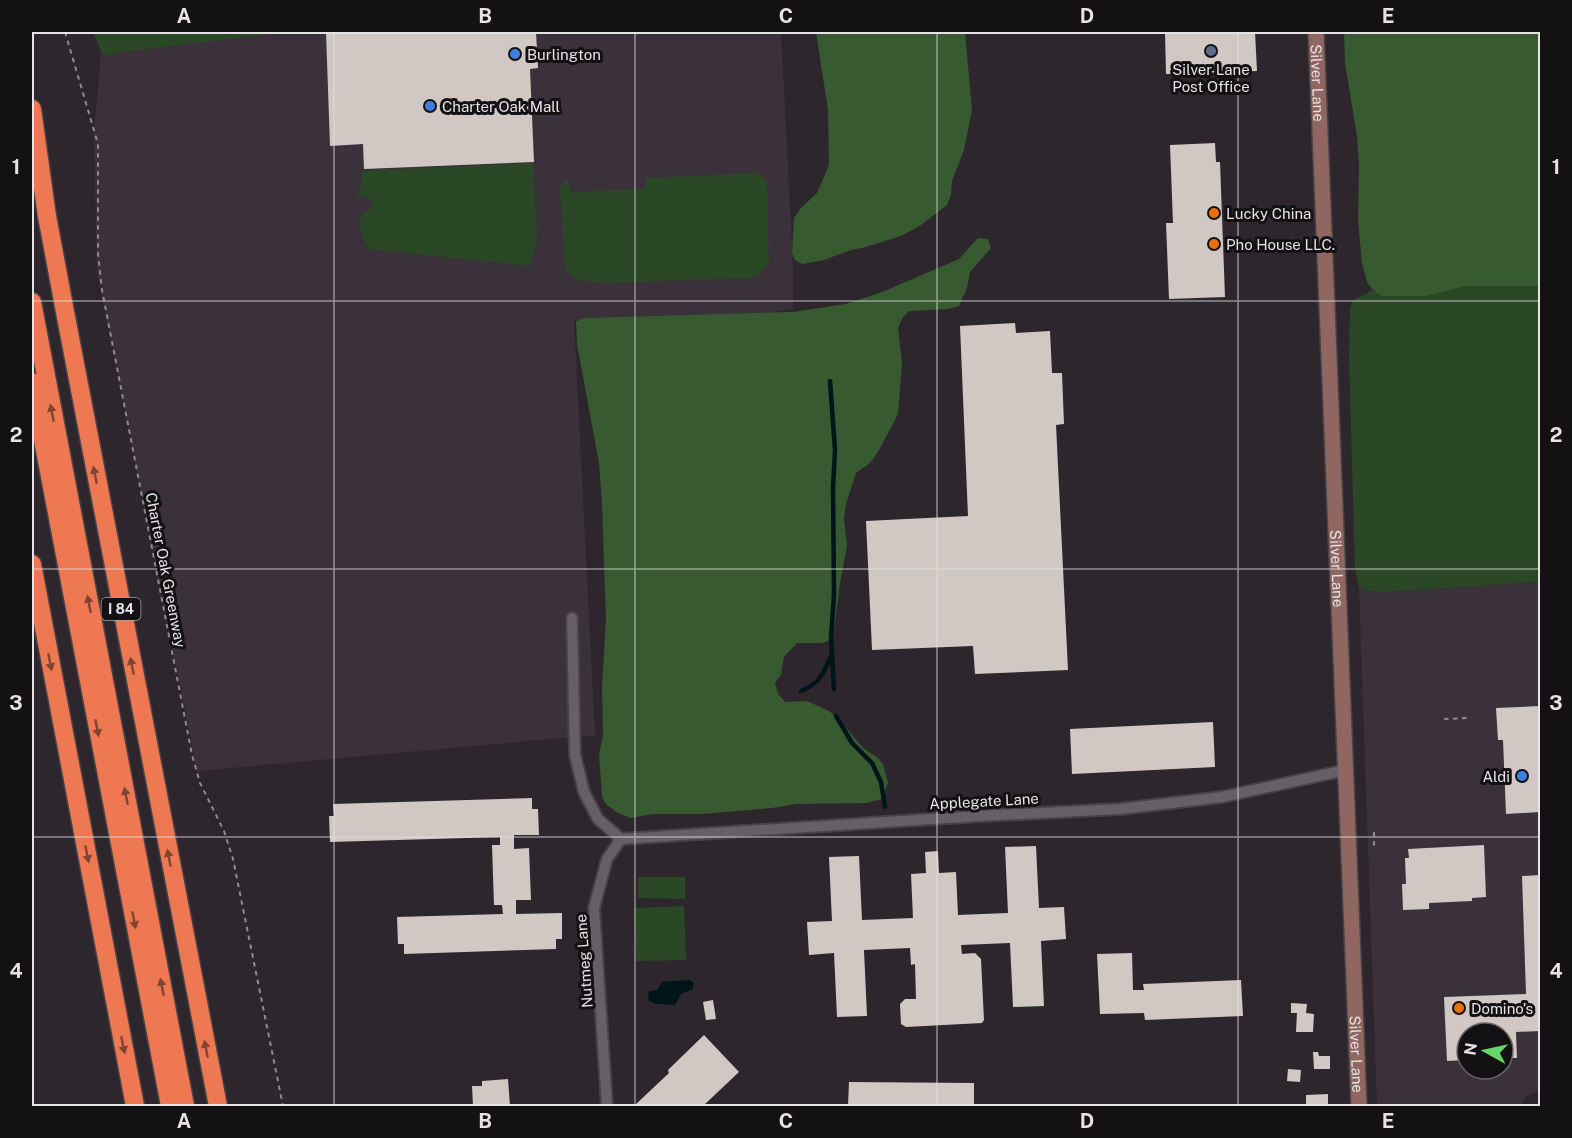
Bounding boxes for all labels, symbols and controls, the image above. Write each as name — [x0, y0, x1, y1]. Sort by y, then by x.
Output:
text: A — [177, 4, 191, 28]
text: B — [478, 4, 492, 28]
text: C — [779, 4, 793, 28]
text: D — [1080, 4, 1094, 28]
text: E — [1382, 4, 1394, 28]
marker: Silver Lane Post Office — [1204, 44, 1218, 58]
street label: Silver Lane — [1308, 44, 1328, 122]
place label: Burlington — [527, 46, 601, 63]
marker: Burlington — [508, 47, 522, 61]
place label: Silver Lane Post Office — [1172, 61, 1250, 95]
place label: Charter Oak Mall — [442, 98, 560, 115]
marker: Charter Oak Mall — [423, 99, 437, 113]
text: 1 — [12, 155, 20, 179]
text: 1 — [1552, 155, 1560, 179]
place label: Lucky China — [1226, 205, 1311, 222]
marker: Lucky China — [1207, 206, 1221, 220]
place label: Pho House LLC. — [1226, 236, 1335, 253]
marker: Pho House LLC. — [1207, 237, 1221, 251]
one-way arrow — [47, 403, 56, 422]
text: 2 — [10, 423, 22, 447]
text: 2 — [1550, 423, 1562, 447]
one-way arrow — [90, 465, 99, 484]
street label: Charter Oak Greenway — [143, 491, 189, 649]
street label: Silver Lane — [1327, 530, 1348, 608]
one-way arrow — [84, 594, 93, 613]
road number: I 84 — [102, 598, 140, 620]
one-way arrow — [46, 653, 55, 672]
one-way arrow — [127, 657, 136, 676]
text: 3 — [9, 691, 23, 715]
text: 3 — [1549, 691, 1563, 715]
one-way arrow — [93, 719, 102, 738]
place label: Aldi — [1482, 768, 1510, 785]
marker: Aldi — [1515, 769, 1529, 783]
one-way arrow — [121, 786, 130, 805]
street label: Applegate Lane — [929, 790, 1039, 812]
one-way arrow — [83, 845, 92, 864]
one-way arrow — [164, 848, 173, 867]
one-way arrow — [130, 911, 139, 930]
street label: Nutmeg Lane — [572, 913, 596, 1009]
text: 4 — [9, 959, 23, 983]
text: 4 — [1549, 959, 1563, 983]
one-way arrow — [157, 978, 166, 997]
place label: Domino's — [1471, 1000, 1533, 1017]
marker: Domino's — [1452, 1001, 1466, 1015]
street label: Silver Lane — [1347, 1015, 1367, 1093]
north arrow — [1455, 1021, 1515, 1081]
one-way arrow — [119, 1036, 128, 1055]
one-way arrow — [201, 1039, 210, 1058]
text: N — [1460, 1041, 1481, 1057]
text: A — [177, 1109, 191, 1133]
text: B — [478, 1109, 492, 1133]
text: C — [779, 1109, 793, 1133]
text: D — [1080, 1109, 1094, 1133]
text: E — [1382, 1109, 1394, 1133]

